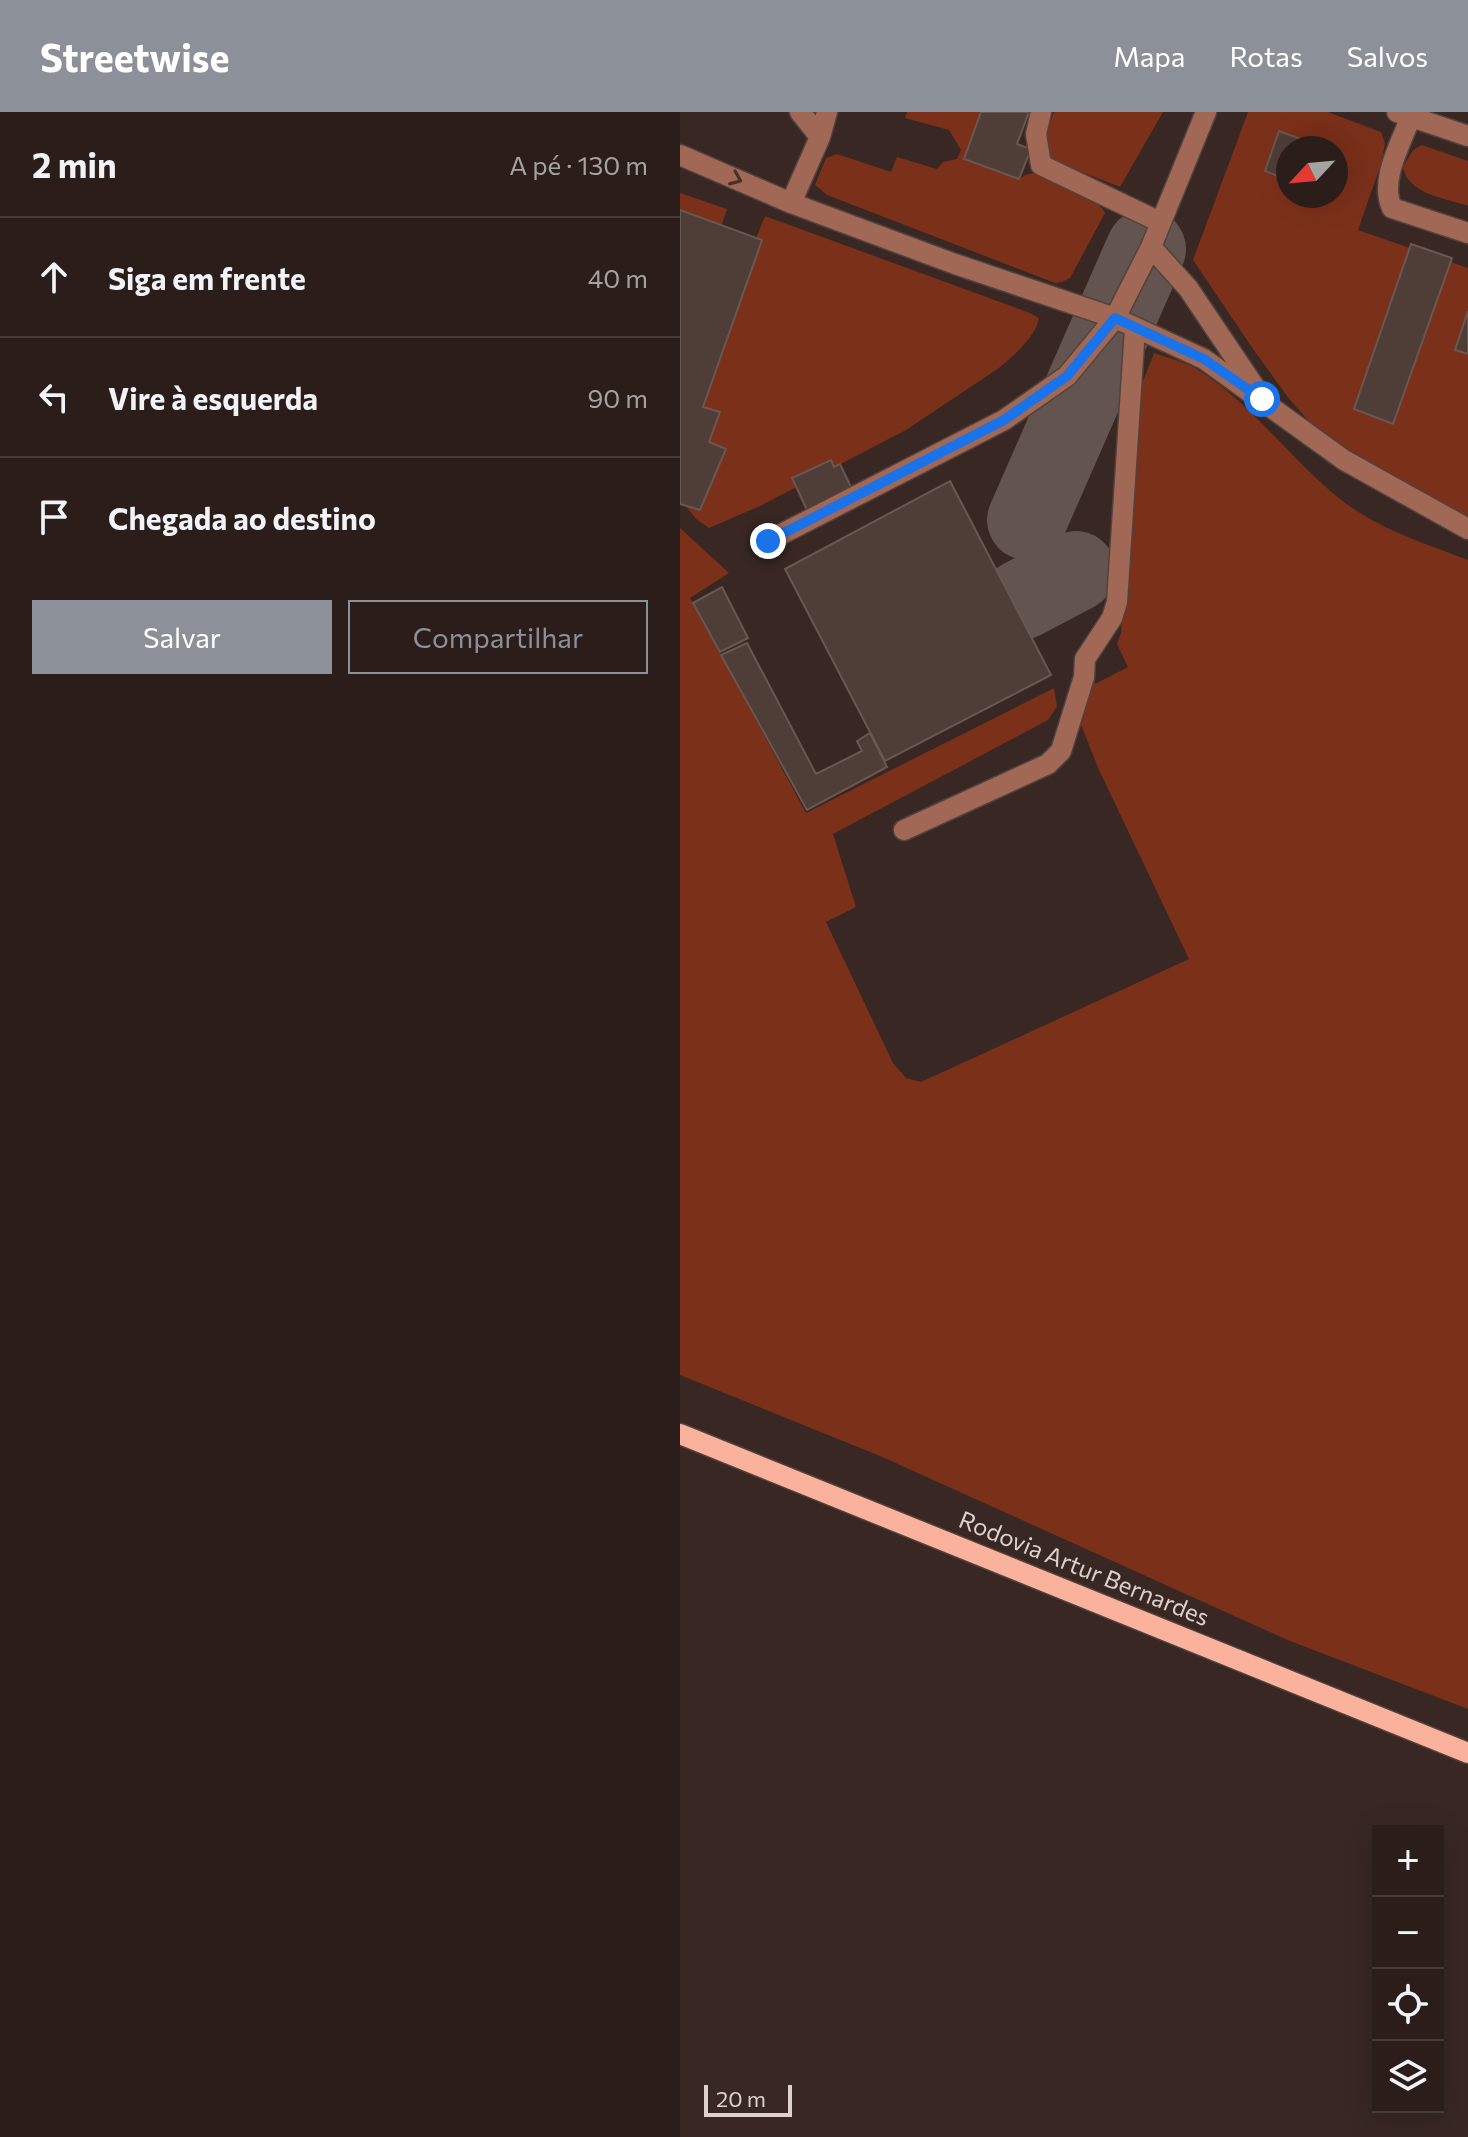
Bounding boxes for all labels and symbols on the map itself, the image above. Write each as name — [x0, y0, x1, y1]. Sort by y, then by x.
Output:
north arrow — [1276, 136, 1348, 208]
one-way arrow — [727, 170, 742, 186]
route start — [1244, 381, 1280, 417]
route end — [750, 523, 786, 559]
street label: Rodovia Artur Bernardes — [955, 1504, 1214, 1631]
scale bar — [704, 2081, 792, 2117]

